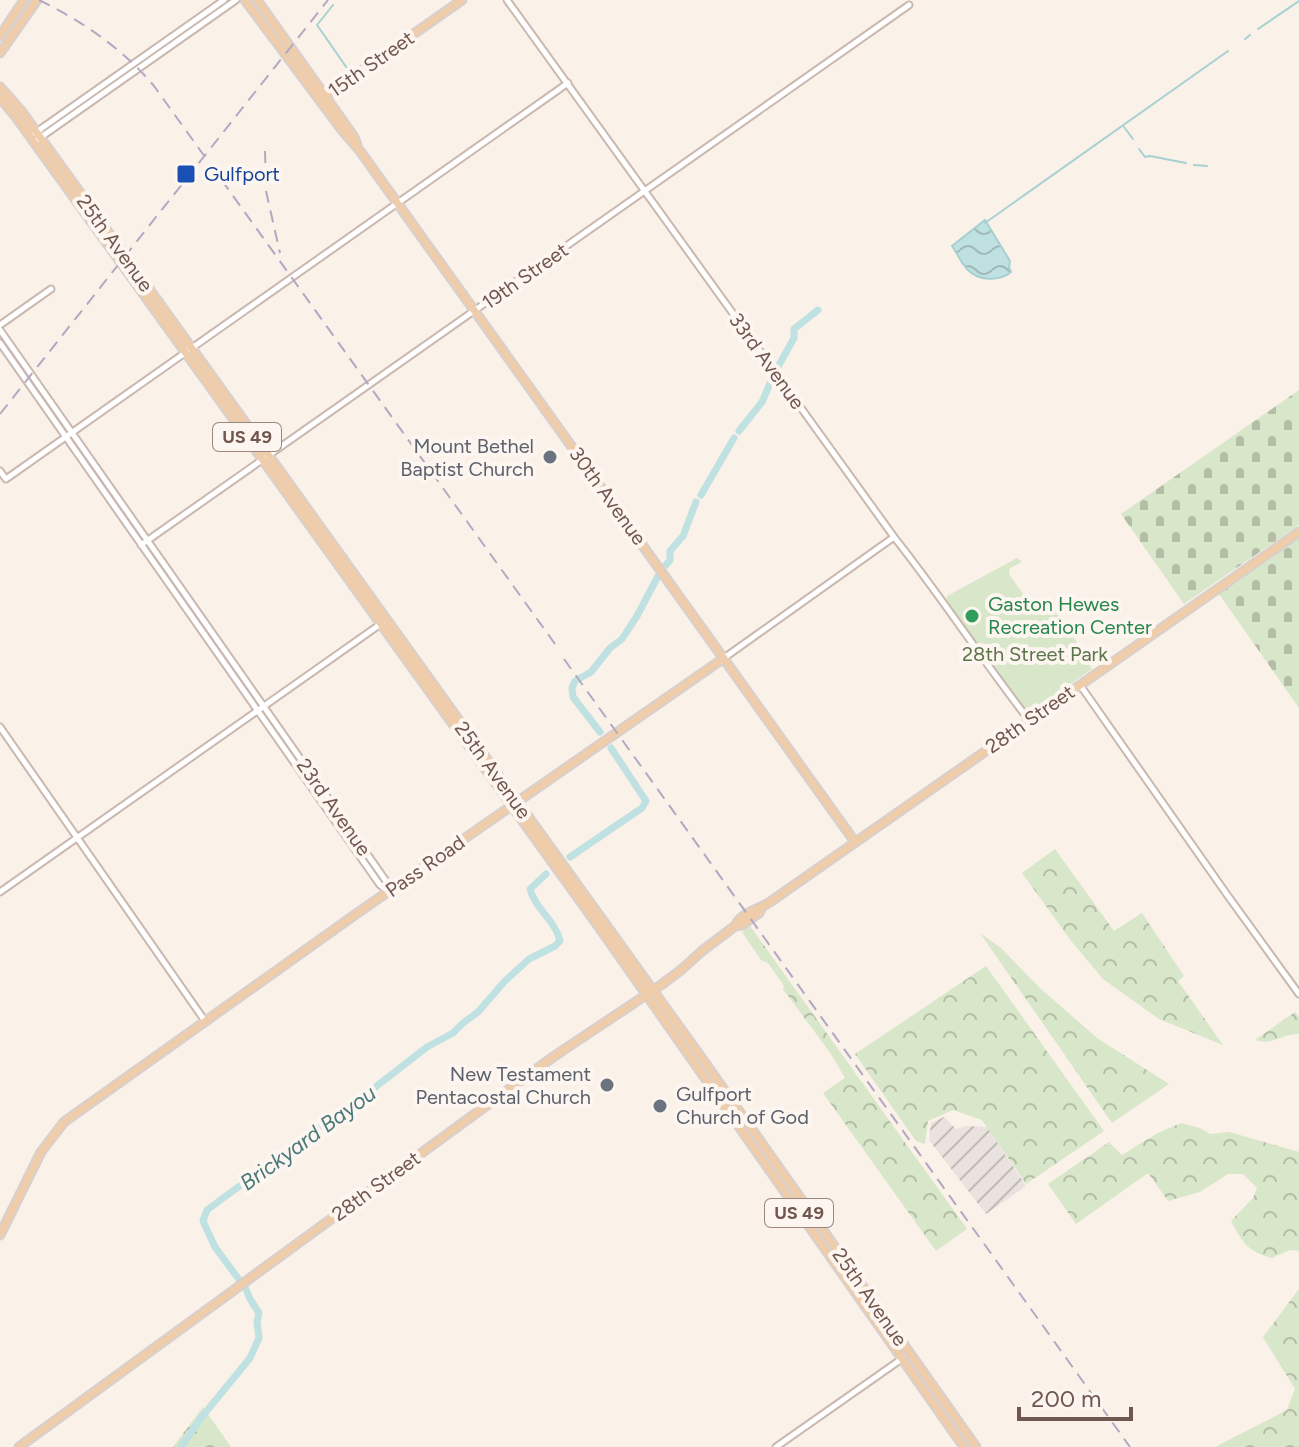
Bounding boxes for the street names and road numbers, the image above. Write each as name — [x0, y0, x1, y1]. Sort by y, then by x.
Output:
street label: 15th Street — [323, 26, 419, 102]
street label: 25th Avenue — [72, 190, 158, 296]
street label: 19th Street — [477, 238, 573, 314]
street label: 33rd Avenue — [724, 308, 810, 414]
road number: US 49 — [213, 423, 281, 451]
street label: 30th Avenue — [564, 442, 652, 550]
street label: 28th Street — [981, 680, 1079, 758]
street label: 25th Avenue — [450, 717, 536, 823]
street label: 23rd Avenue — [292, 754, 376, 860]
street label: Pass Road — [381, 830, 469, 902]
street label: 28th Street — [327, 1146, 425, 1226]
road number: US 49 — [765, 1199, 833, 1227]
street label: 25th Avenue — [827, 1243, 913, 1351]

